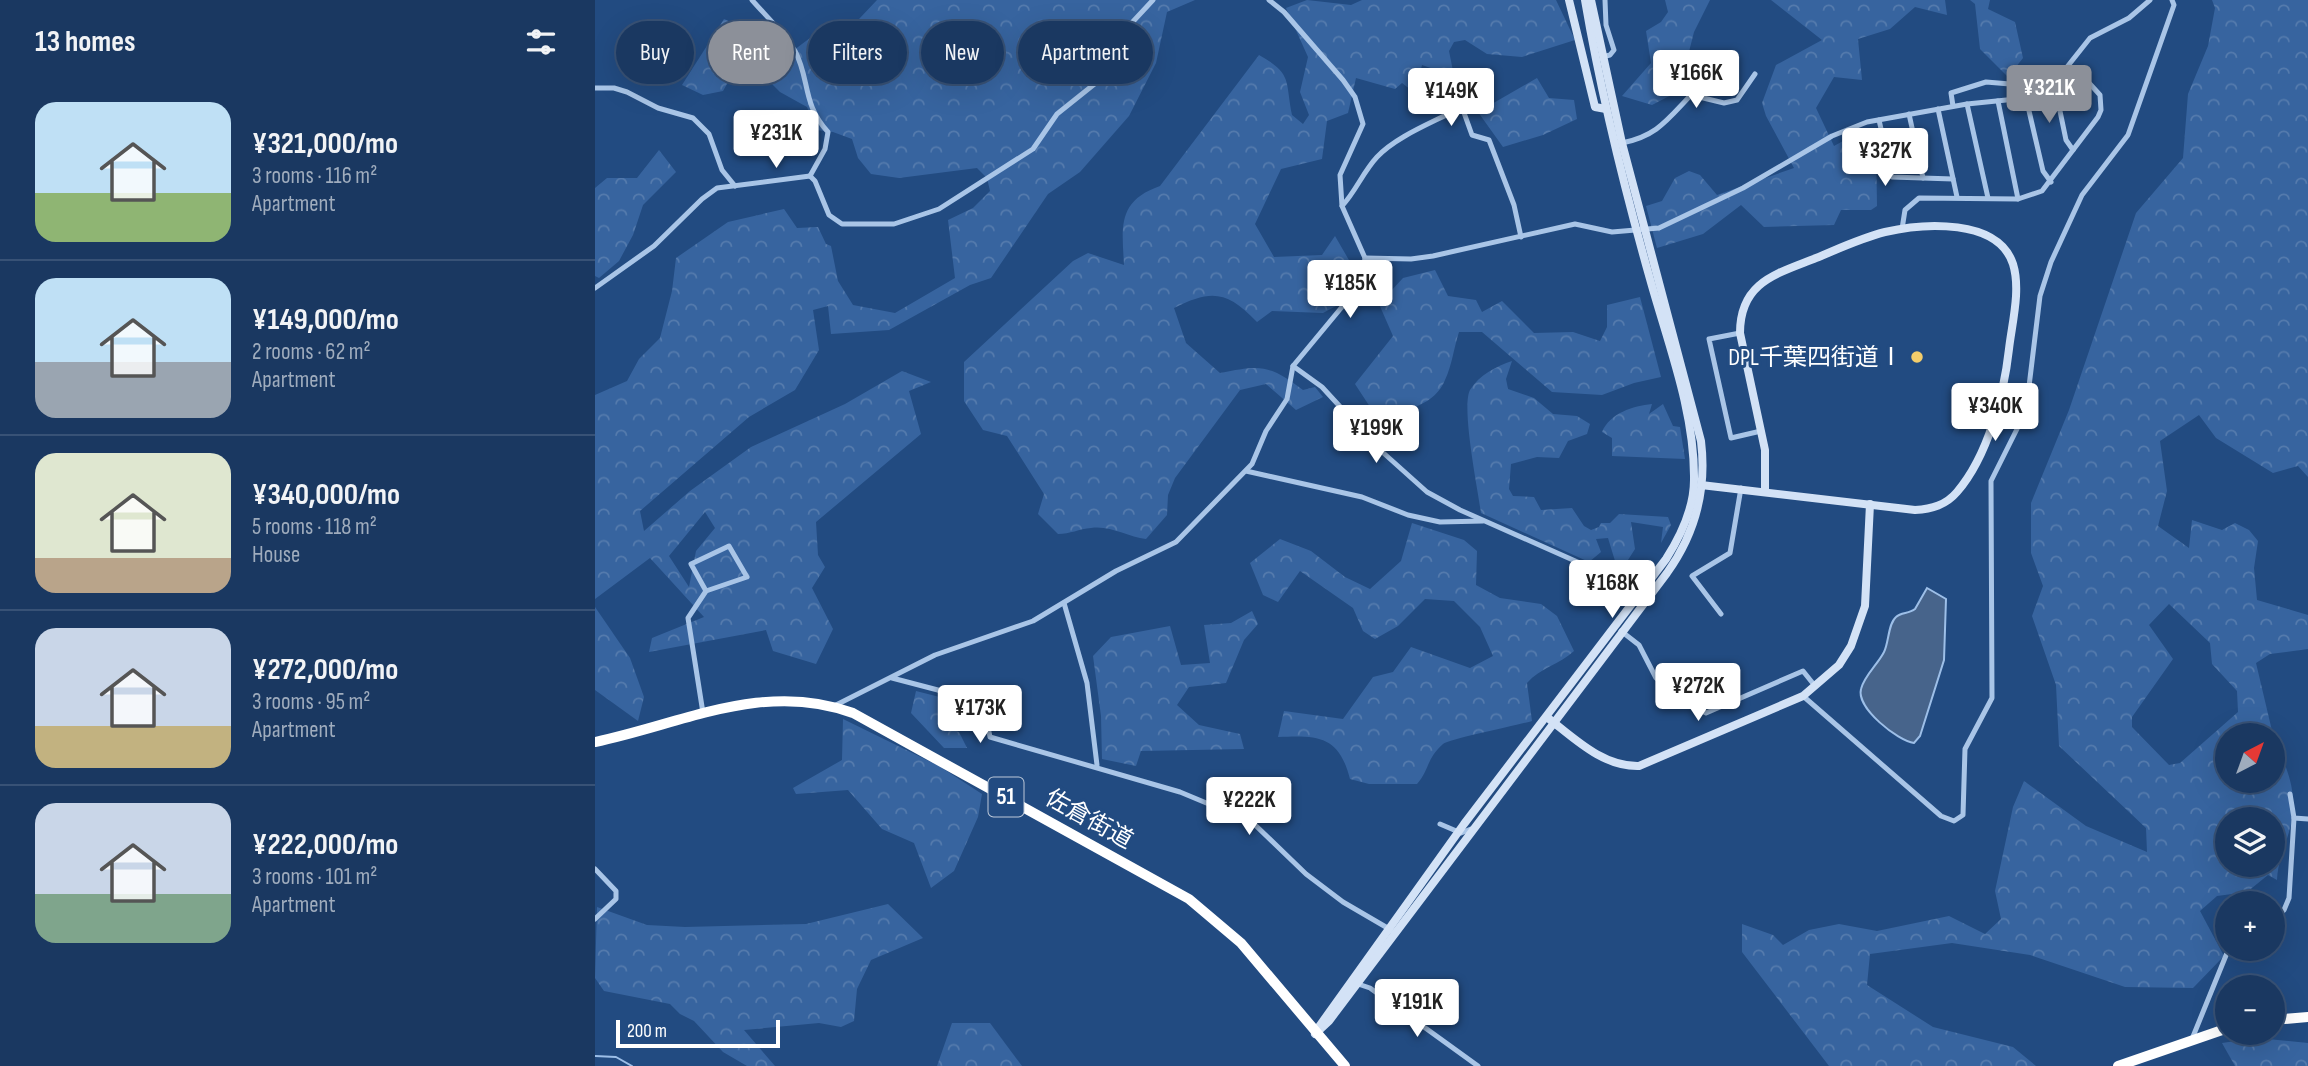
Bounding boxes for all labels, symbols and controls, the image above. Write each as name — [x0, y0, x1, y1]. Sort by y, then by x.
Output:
chip: Buy — [616, 21, 694, 84]
chip: Rent — [708, 21, 794, 84]
chip: Filters — [808, 21, 907, 84]
chip: New — [921, 21, 1004, 84]
chip: Apartment — [1018, 21, 1153, 84]
icon: filters — [522, 23, 560, 61]
text: 13 homes — [35, 24, 136, 60]
pin: ¥166K — [1647, 50, 1745, 110]
text: ¥166K — [1669, 59, 1723, 87]
pin: ¥321K — [2000, 66, 2098, 125]
pin: ¥149K — [1402, 68, 1500, 128]
text: ¥321K — [2023, 74, 2075, 102]
text: ¥149K — [1424, 77, 1478, 105]
pin: ¥231K — [727, 110, 825, 170]
text: ¥231K — [750, 119, 802, 147]
text: ¥321,000/mo — [252, 126, 398, 162]
pin: ¥327K — [1836, 128, 1934, 188]
icon: home — [91, 130, 175, 214]
text: ¥327K — [1858, 137, 1912, 165]
text: 3 rooms · 116 m² — [252, 162, 377, 190]
text: Apartment — [252, 190, 336, 218]
pin: ¥185K — [1301, 260, 1399, 320]
text: ¥185K — [1323, 269, 1377, 297]
text: ¥149,000/mo — [252, 302, 399, 338]
icon: home — [91, 306, 175, 390]
text: 2 rooms · 62 m² — [252, 338, 371, 366]
place label: DPL千葉四街道Ⅰ — [1728, 343, 1903, 372]
marker: DPL千葉四街道Ⅰ — [1909, 349, 1925, 365]
text: Apartment — [252, 366, 336, 394]
pin: ¥340K — [1946, 384, 2044, 443]
text: ¥340K — [1967, 392, 2023, 420]
pin: ¥199K — [1327, 406, 1425, 465]
text: ¥199K — [1349, 414, 1403, 442]
text: ¥340,000/mo — [252, 477, 400, 513]
icon: home — [91, 481, 175, 565]
text: 5 rooms · 118 m² — [252, 513, 377, 541]
text: House — [252, 541, 300, 569]
pin: ¥168K — [1563, 560, 1661, 620]
text: ¥168K — [1585, 569, 1639, 597]
text: ¥272,000/mo — [252, 652, 398, 688]
icon: home — [91, 656, 175, 740]
pin: ¥272K — [1649, 664, 1747, 723]
text: ¥272K — [1671, 672, 1725, 700]
pin: ¥173K — [931, 686, 1029, 745]
text: 3 rooms · 95 m² — [252, 688, 371, 716]
text: ¥173K — [954, 694, 1006, 722]
text: Apartment — [252, 716, 336, 744]
north arrow — [2215, 723, 2285, 793]
map controls — [2215, 723, 2285, 1045]
road number: 51 — [989, 778, 1023, 817]
pin: ¥222K — [1200, 778, 1298, 837]
street label: 佐倉街道 — [1040, 783, 1138, 855]
text: ¥222K — [1222, 786, 1276, 814]
button: layers — [2215, 807, 2285, 877]
text: ¥222,000/mo — [252, 827, 398, 863]
icon: home — [91, 831, 175, 915]
text: 3 rooms · 101 m² — [252, 863, 377, 891]
text: Apartment — [252, 891, 336, 919]
button: + — [2215, 891, 2285, 961]
button: − — [2215, 975, 2285, 1045]
pin: ¥191K — [1368, 979, 1466, 1039]
text: ¥191K — [1391, 988, 1443, 1016]
scale bar — [616, 1017, 781, 1049]
text: 200 m — [627, 1020, 667, 1043]

